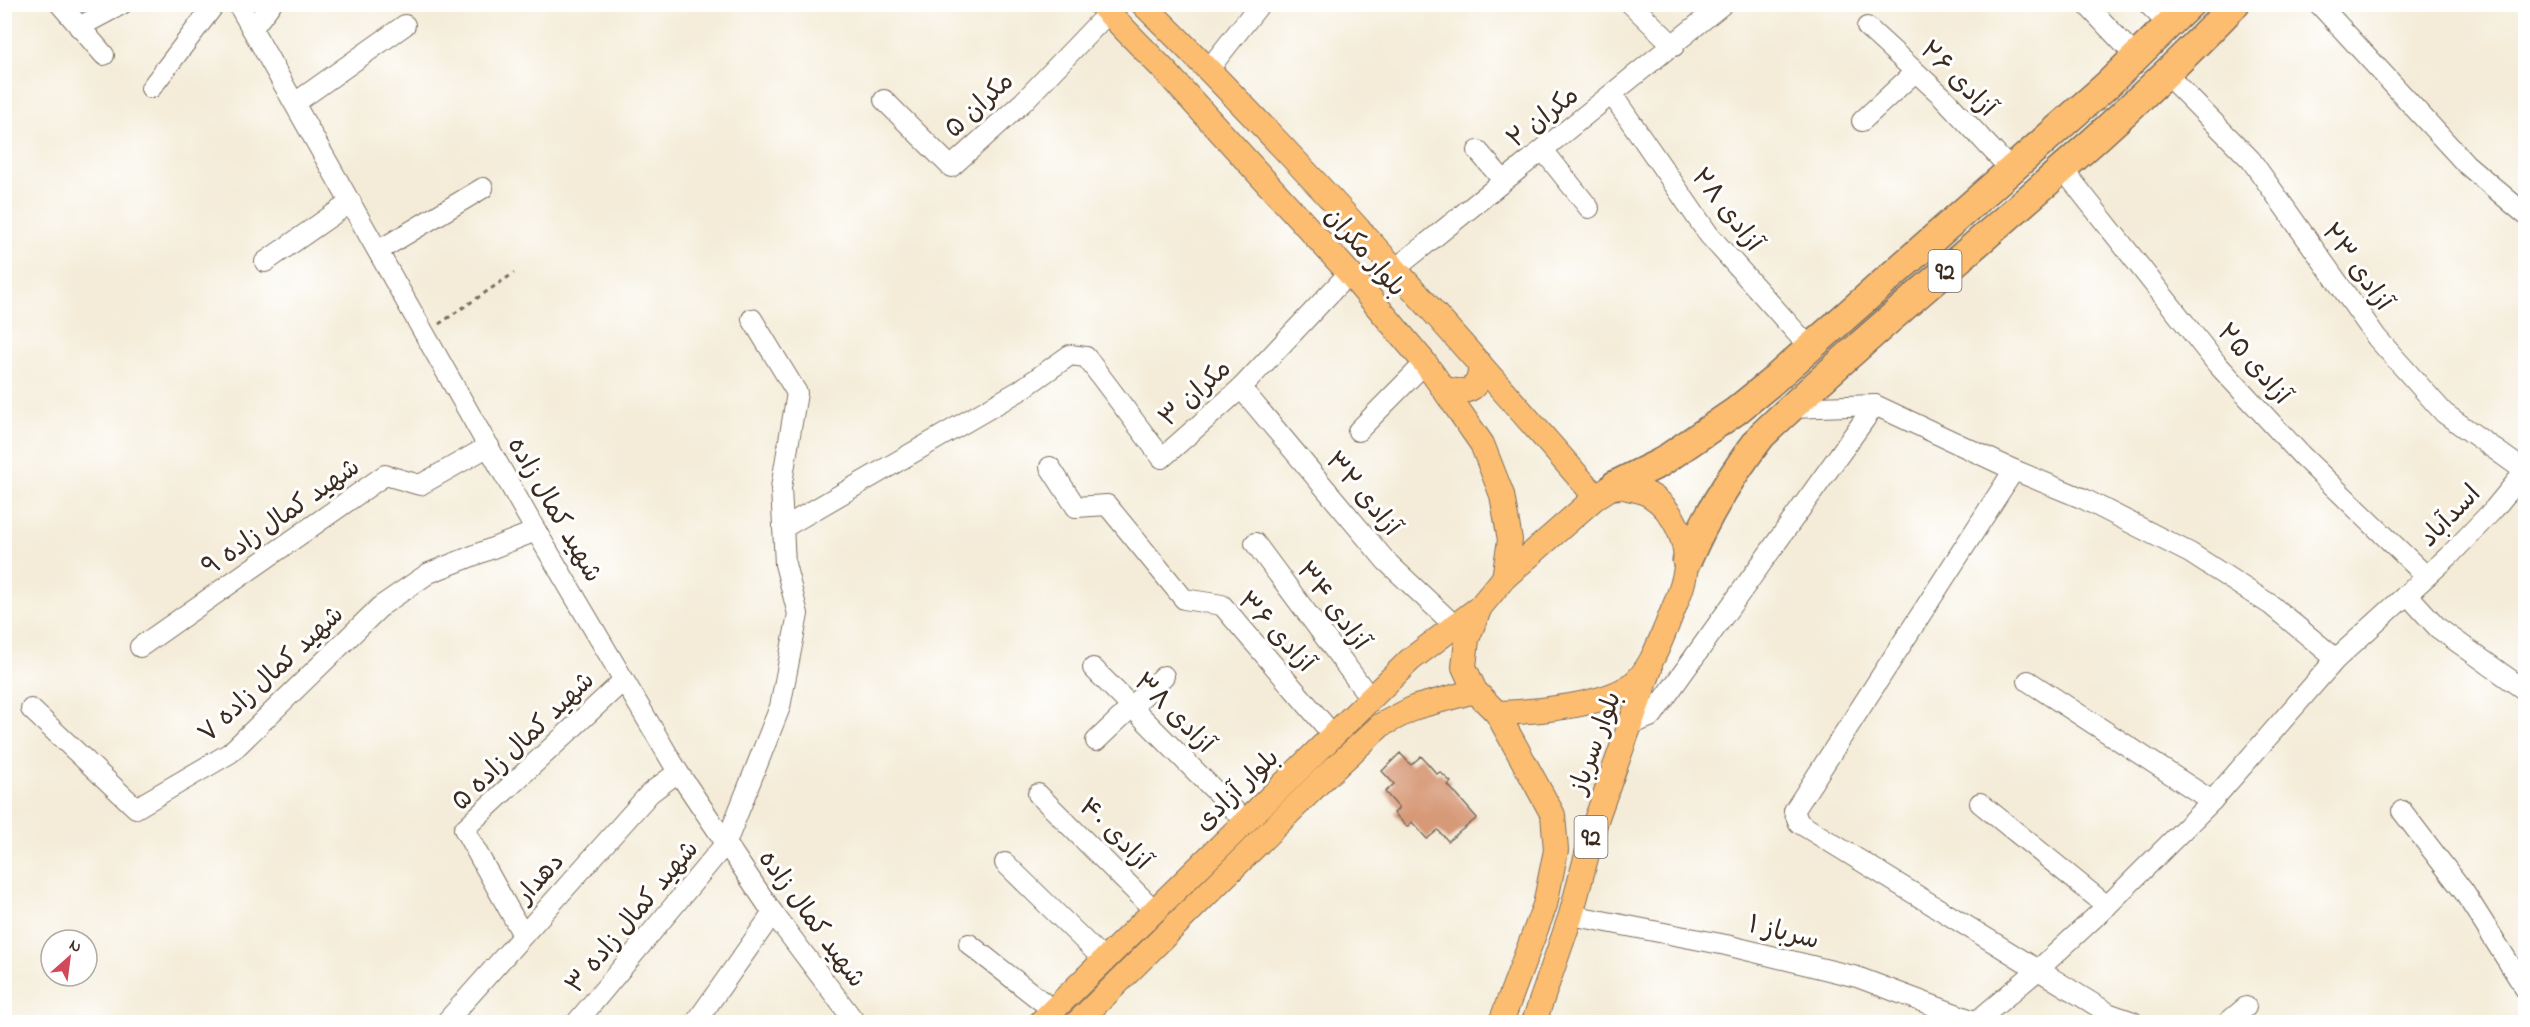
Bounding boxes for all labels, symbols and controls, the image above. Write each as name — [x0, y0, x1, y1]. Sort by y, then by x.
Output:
street label: آزادی ۲۶ — [1910, 33, 2005, 128]
street label: مکران ۵ — [937, 64, 1023, 148]
street label: مکران ۲ — [1500, 78, 1588, 159]
street label: آزادی ۲۸ — [1681, 161, 1772, 262]
street label: بلوار مکران — [1314, 199, 1414, 306]
street label: آزادی ۲۳ — [2311, 216, 2401, 321]
road number: 92 — [1928, 250, 1962, 292]
street label: آزادی ۲۵ — [2207, 316, 2300, 415]
street label: مکران ۳ — [1151, 351, 1241, 437]
street label: شهید کمال زاده — [496, 431, 611, 590]
street label: آزادی ۳۲ — [1315, 444, 1410, 547]
street label: شهید کمال زاده ۹ — [195, 450, 369, 587]
street label: اسدآباد — [2412, 477, 2491, 557]
street label: آزادی ۳۴ — [1286, 555, 1379, 660]
street label: آزادی ۳۶ — [1227, 584, 1323, 683]
street label: شهید کمال زاده ۷ — [191, 597, 354, 753]
street label: شهید کمال زاده ۵ — [444, 664, 605, 821]
street label: آزادی ۳۸ — [1124, 665, 1223, 764]
street label: بلوار سرباز — [1560, 686, 1633, 801]
street label: بلوار آزادی — [1187, 741, 1289, 841]
street label: آزادی ۴۰ — [1069, 790, 1160, 881]
road number: 92 — [1574, 816, 1608, 858]
street label: شهید کمال زاده ۳ — [558, 833, 709, 1003]
street label: شهید کمال زاده — [747, 843, 874, 997]
street label: دهدار — [506, 845, 575, 915]
street label: سرباز ۱ — [1744, 907, 1823, 961]
north arrow — [39, 928, 99, 988]
text: N — [65, 933, 86, 960]

